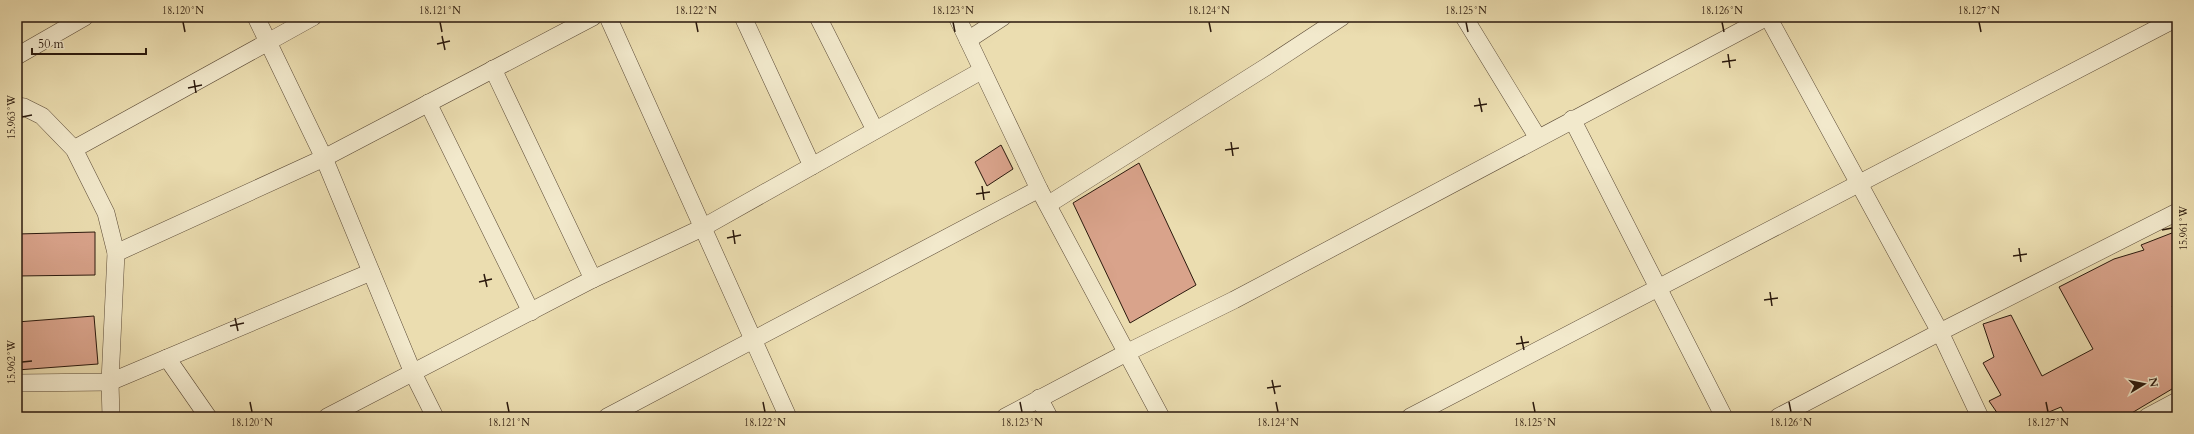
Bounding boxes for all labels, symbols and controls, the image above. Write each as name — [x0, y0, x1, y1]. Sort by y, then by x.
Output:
text: 18.120°N — [162, 4, 204, 18]
text: 18.121°N — [419, 4, 461, 18]
text: 18.122°N — [675, 4, 717, 18]
text: 18.123°N — [932, 4, 974, 18]
text: 18.124°N — [1188, 4, 1230, 18]
text: 18.125°N — [1445, 4, 1487, 18]
text: 18.126°N — [1701, 4, 1743, 18]
text: 18.127°N — [1958, 4, 2000, 18]
scale bar — [32, 30, 146, 56]
text: 50 m — [38, 36, 65, 52]
text: 15.963°W — [5, 94, 19, 139]
text: 15.961°W — [2177, 205, 2191, 250]
text: 15.962°W — [5, 339, 19, 384]
north arrow — [2124, 364, 2164, 404]
text: N — [2145, 376, 2162, 389]
text: 18.120°N — [231, 416, 273, 430]
text: 18.121°N — [488, 416, 530, 430]
text: 18.122°N — [744, 416, 786, 430]
text: 18.123°N — [1001, 416, 1043, 430]
text: 18.124°N — [1257, 416, 1299, 430]
text: 18.125°N — [1514, 416, 1556, 430]
text: 18.126°N — [1770, 416, 1812, 430]
text: 18.127°N — [2027, 416, 2069, 430]

